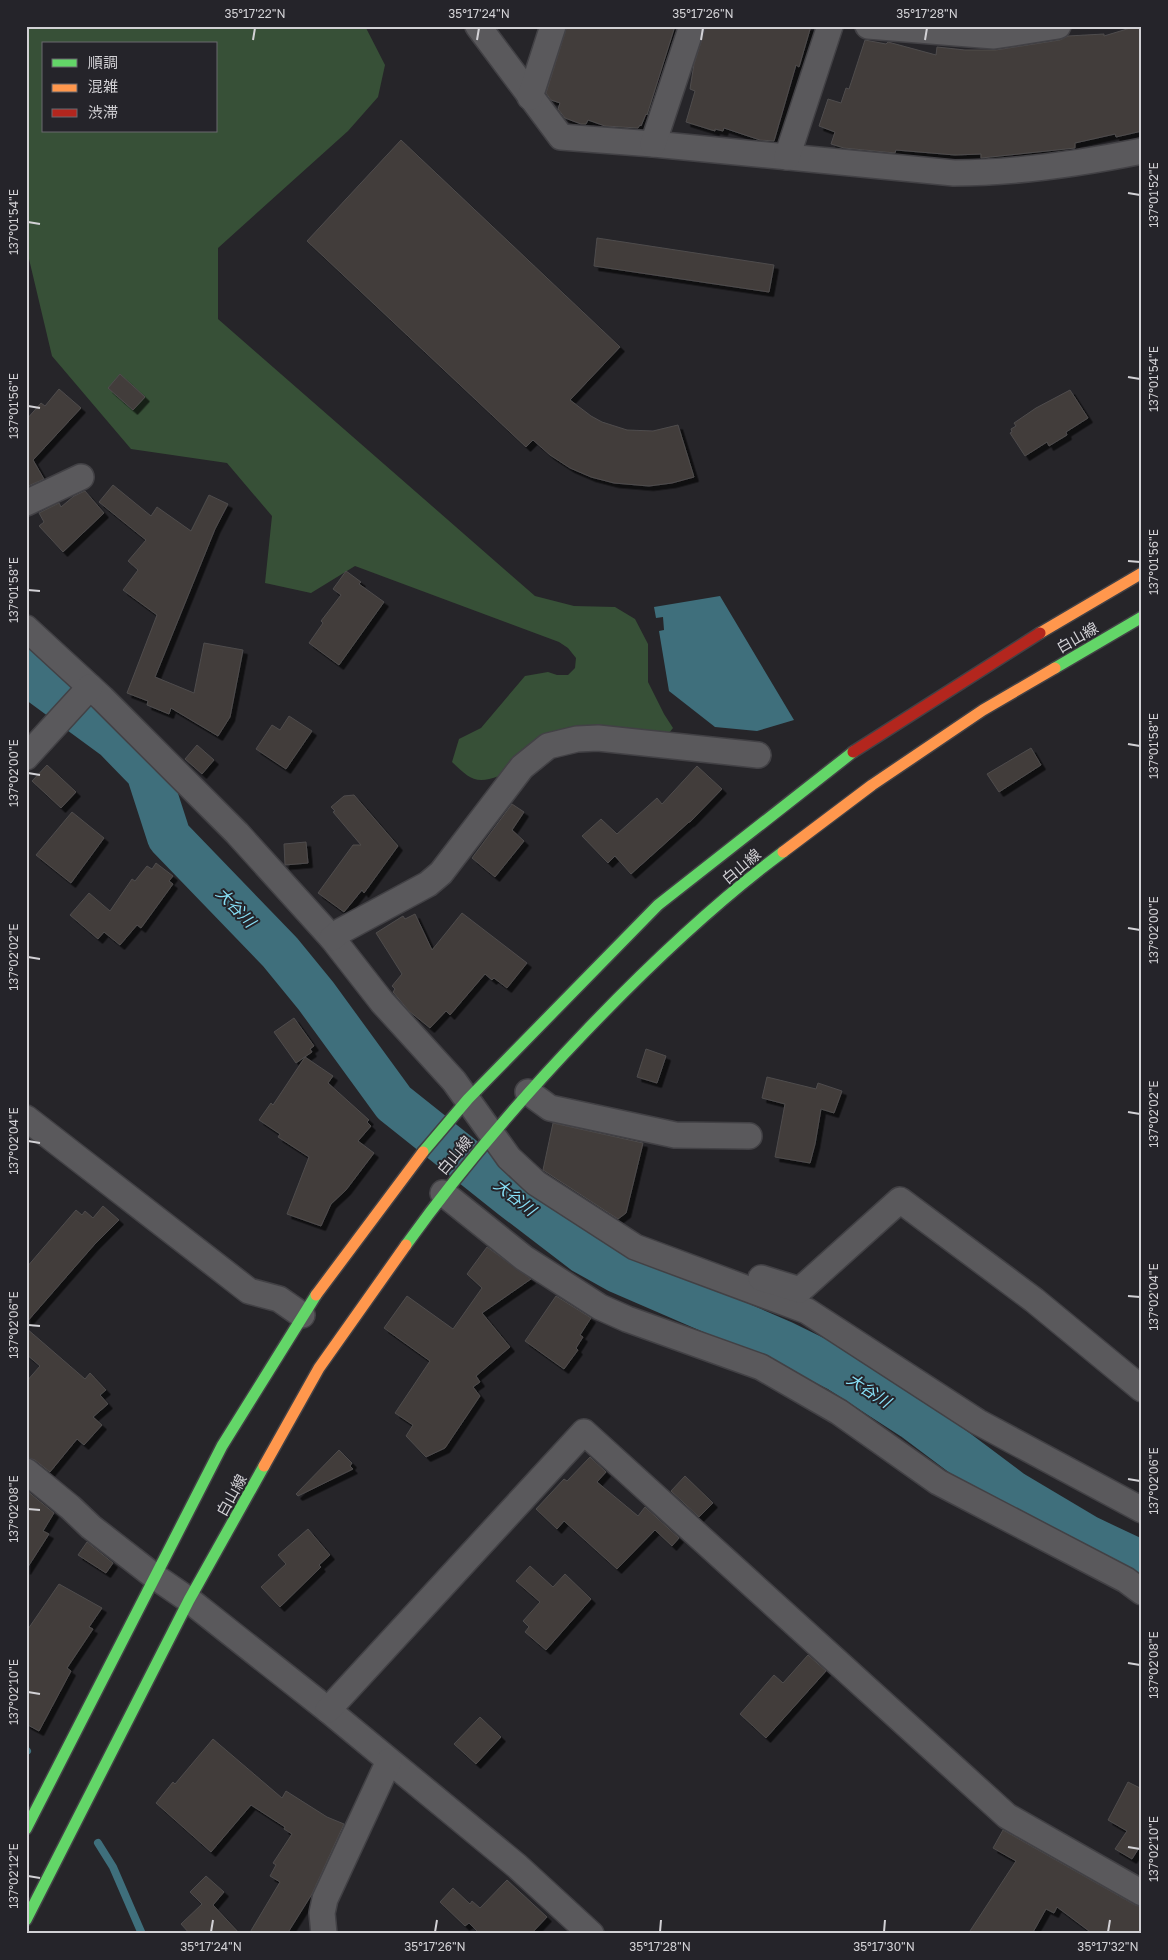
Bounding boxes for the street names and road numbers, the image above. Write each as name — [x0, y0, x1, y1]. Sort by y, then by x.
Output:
street label: 白山線 — [1053, 618, 1101, 656]
street label: 白山線 — [718, 845, 764, 887]
street label: 白山線 — [433, 1132, 475, 1178]
street label: 白山線 — [212, 1471, 250, 1519]

